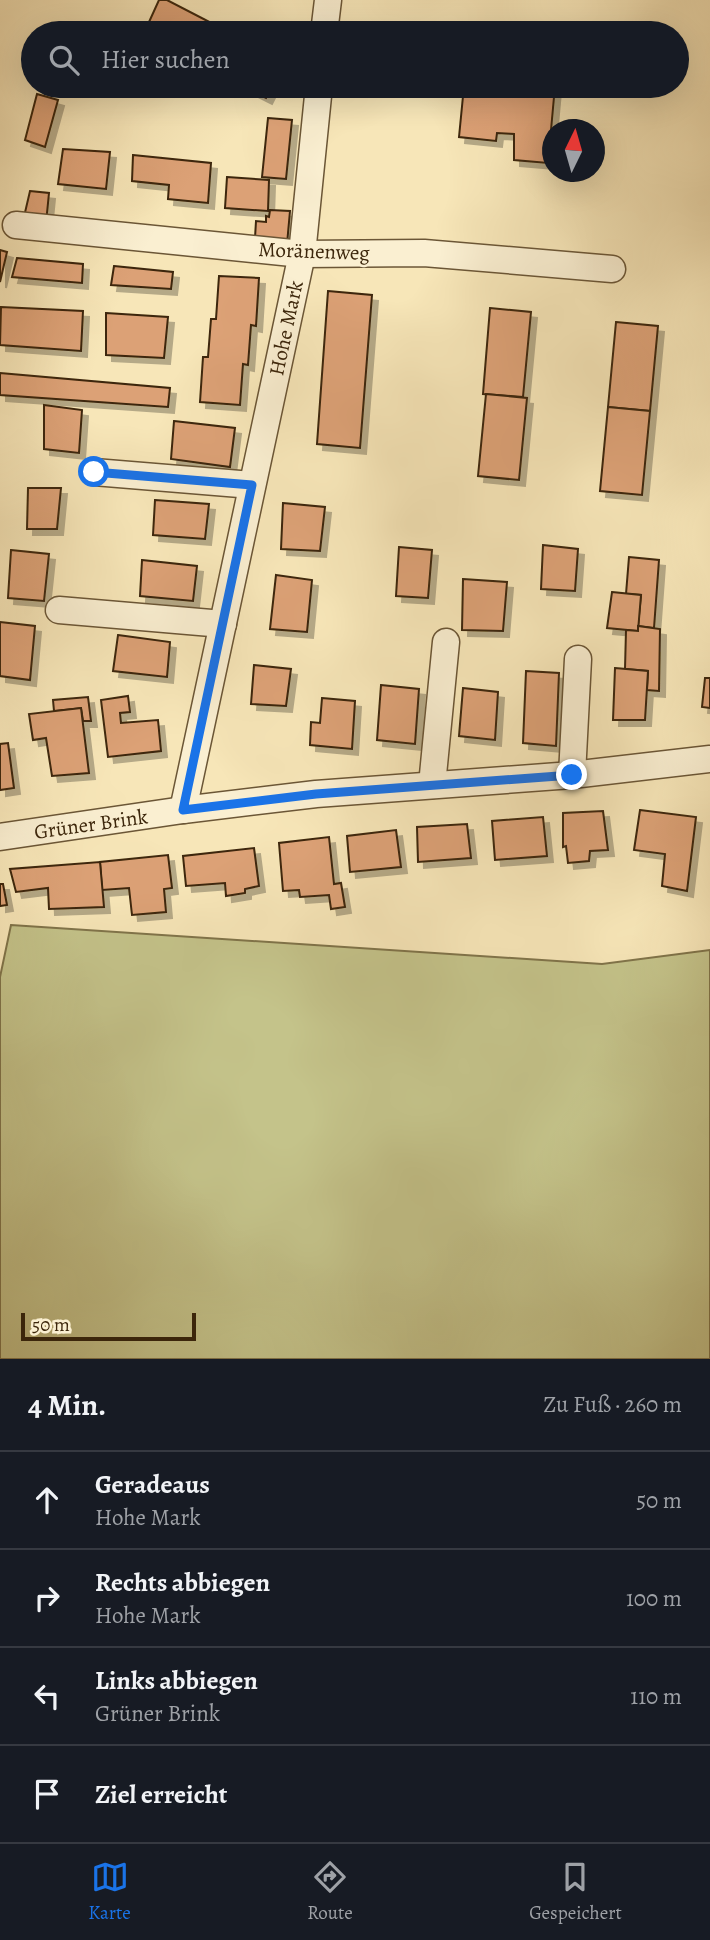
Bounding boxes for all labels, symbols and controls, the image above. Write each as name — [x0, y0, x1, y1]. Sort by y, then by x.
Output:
search box — [21, 21, 689, 98]
icon: search — [45, 41, 83, 79]
text: Hier suchen — [101, 42, 230, 77]
north arrow — [542, 119, 605, 182]
street label: Moränenweg — [258, 235, 371, 267]
street label: Hohe Mark — [262, 277, 310, 378]
route start — [78, 456, 109, 487]
route end — [556, 759, 587, 790]
street label: Grüner Brink — [32, 802, 150, 846]
scale bar — [21, 1310, 196, 1342]
text: 50 m — [32, 1312, 70, 1338]
text: 4 Min. — [28, 1385, 106, 1425]
text: Zu Fuß · 260 m — [543, 1389, 682, 1420]
text: Geradeaus — [95, 1467, 210, 1502]
icon: ahead — [28, 1481, 66, 1519]
text: 50 m — [636, 1485, 682, 1516]
text: Hohe Mark — [95, 1502, 201, 1533]
text: Rechts abbiegen — [95, 1565, 270, 1600]
icon: right — [28, 1579, 66, 1617]
text: 100 m — [626, 1583, 682, 1614]
text: Hohe Mark — [95, 1600, 201, 1631]
text: Links abbiegen — [95, 1663, 258, 1698]
icon: left — [28, 1677, 66, 1715]
text: 110 m — [630, 1681, 682, 1712]
text: Grüner Brink — [95, 1698, 220, 1729]
icon: arrive — [28, 1775, 66, 1813]
text: Ziel erreicht — [95, 1777, 228, 1812]
tab: Karte — [88, 1858, 131, 1926]
tab: Route — [307, 1858, 353, 1926]
tab: Gespeichert — [529, 1858, 622, 1926]

